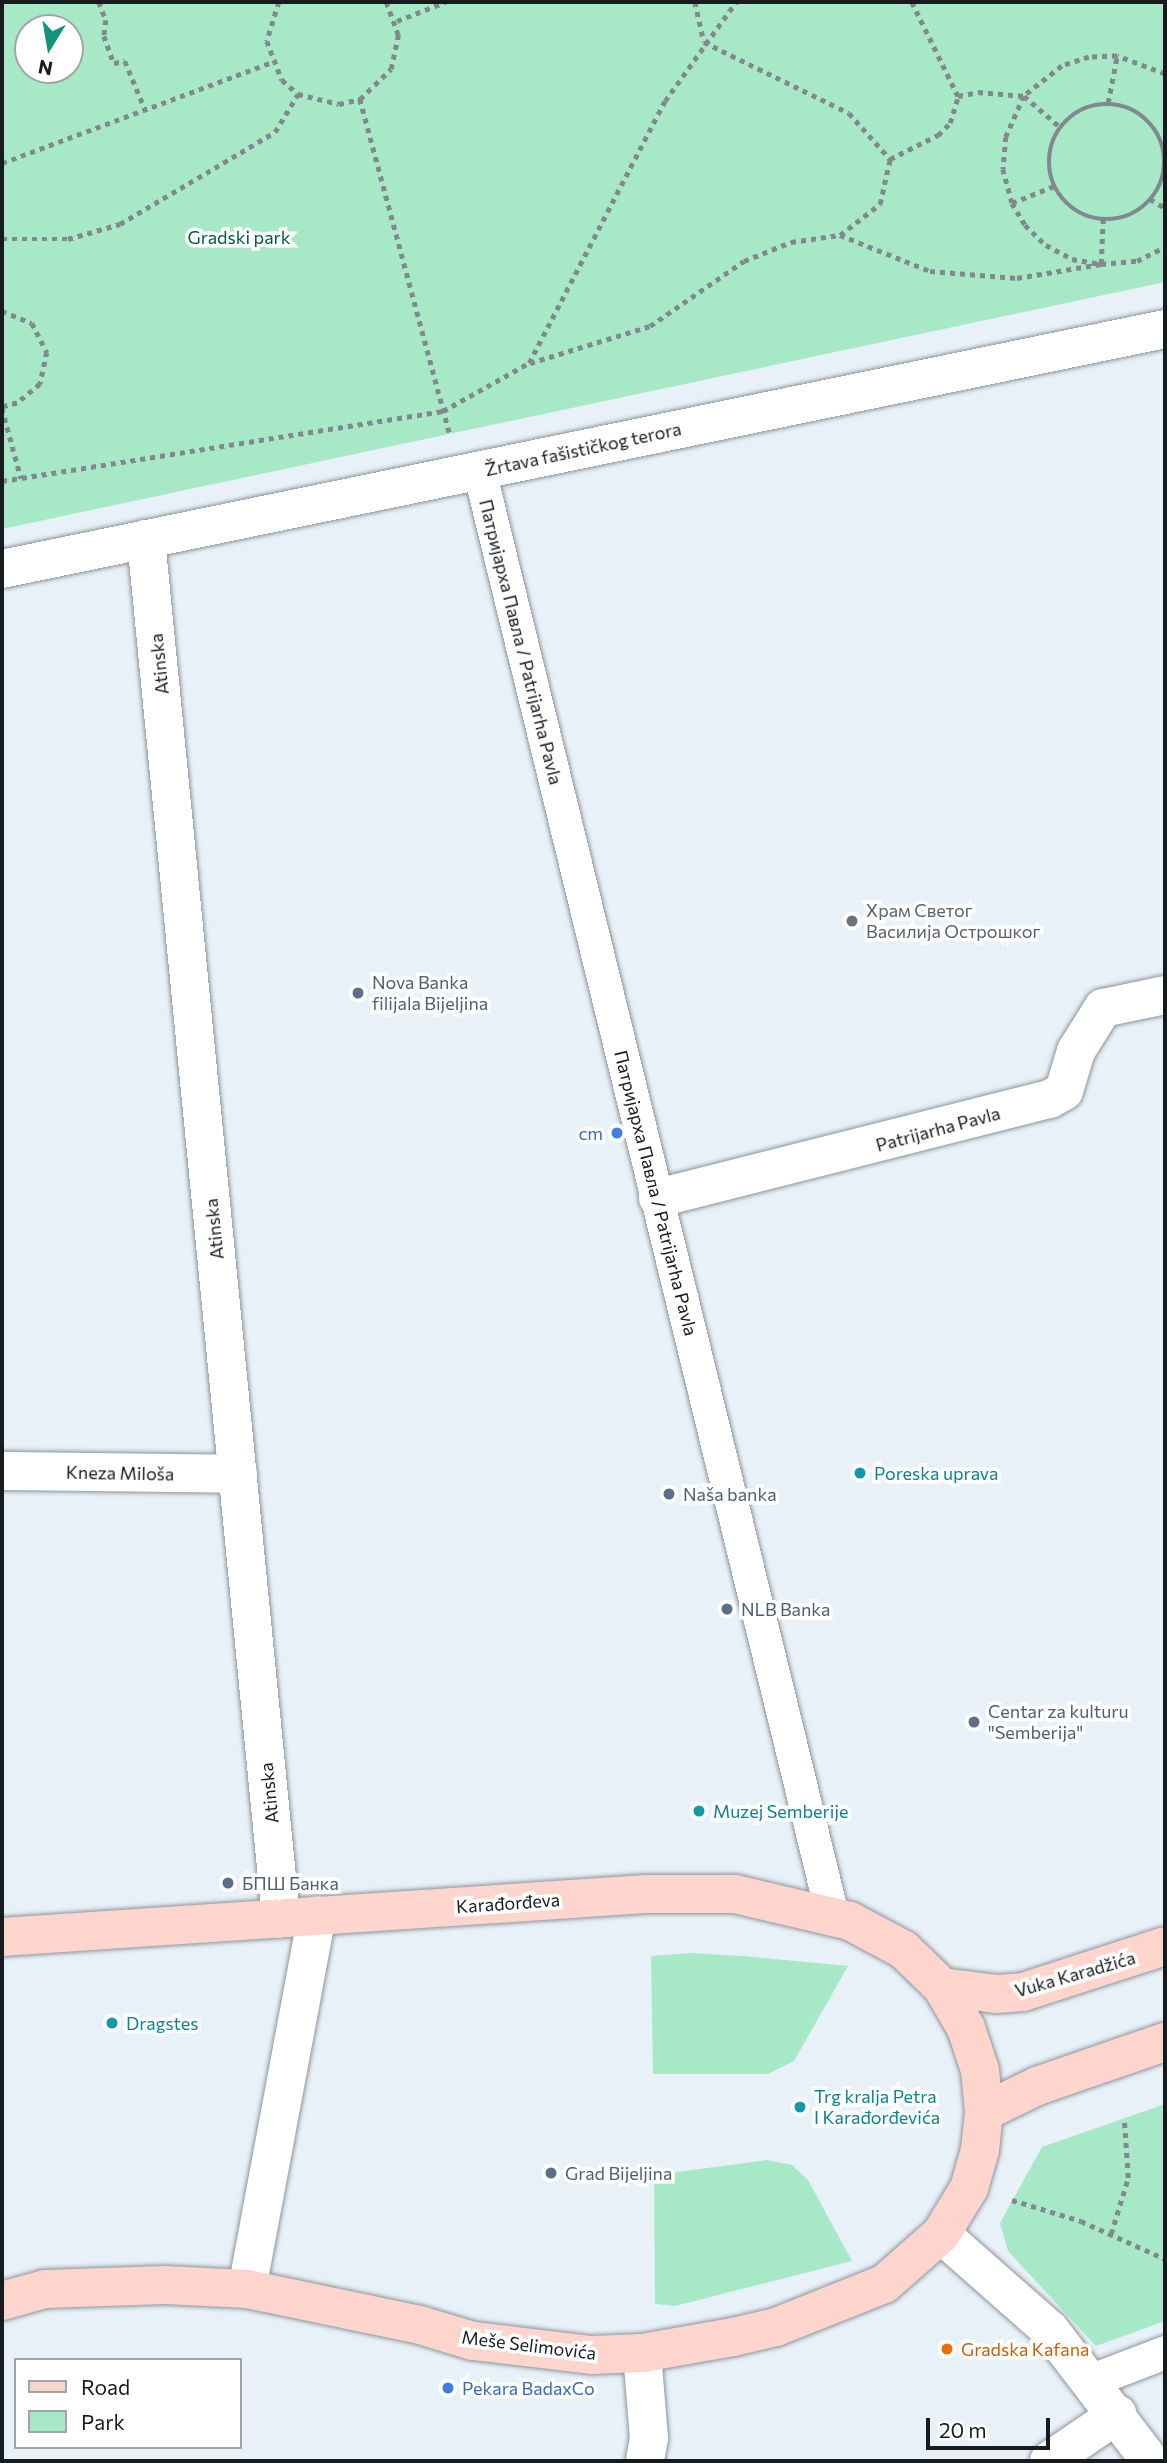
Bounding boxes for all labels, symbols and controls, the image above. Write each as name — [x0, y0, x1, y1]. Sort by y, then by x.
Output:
north arrow — [14, 14, 84, 84]
text: N — [36, 55, 54, 81]
park label: Gradski park — [187, 226, 291, 248]
street label: Žrtava fašističkog terora — [483, 418, 683, 480]
street label: Патријарха Павла / Patrijarha Pavla — [475, 497, 567, 787]
street label: Atinska — [145, 632, 173, 696]
place label: Храм Светог Василија Острошког — [866, 900, 1040, 942]
marker: Храм Светог Василија Острошког — [844, 913, 860, 929]
place label: Nova Banka filijala Bijeljina — [372, 972, 488, 1014]
marker: Nova Banka filijala Bijeljina — [350, 985, 366, 1001]
street label: Патријарха Павла / Patrijarha Pavla — [610, 1048, 702, 1338]
street label: Patrijarha Pavla — [873, 1102, 1003, 1156]
place label: cm — [578, 1122, 603, 1144]
marker: cm — [609, 1125, 625, 1141]
street label: Atinska — [200, 1197, 228, 1261]
street label: Kneza Miloša — [66, 1461, 174, 1485]
place label: Poreska uprava — [874, 1462, 998, 1484]
marker: Poreska uprava — [852, 1465, 868, 1481]
place label: Naša banka — [683, 1483, 777, 1505]
marker: Naša banka — [661, 1486, 677, 1502]
place label: NLB Banka — [741, 1598, 830, 1620]
marker: NLB Banka — [719, 1601, 735, 1617]
place label: Centar za kulturu "Semberija" — [988, 1701, 1128, 1744]
marker: Centar za kulturu "Semberija" — [966, 1714, 982, 1730]
street label: Atinska — [255, 1761, 283, 1825]
place label: Muzej Semberije — [713, 1800, 848, 1822]
marker: Muzej Semberije — [691, 1803, 707, 1819]
place label: БПШ Банка — [242, 1872, 339, 1894]
marker: БПШ Банка — [220, 1875, 236, 1891]
street label: Karađorđeva — [455, 1889, 561, 1917]
street label: Vuka Karadžića — [1012, 1946, 1138, 2002]
place label: Dragstes — [126, 2012, 199, 2034]
marker: Dragstes — [104, 2015, 120, 2031]
place label: Trg kralja Petra I Karađorđevića — [814, 2086, 940, 2128]
marker: Trg kralja Petra I Karađorđevića — [792, 2099, 808, 2115]
place label: Grad Bijeljina — [565, 2162, 672, 2184]
marker: Grad Bijeljina — [543, 2165, 559, 2181]
street label: Meše Selimovića — [460, 2326, 598, 2364]
place label: Gradska Kafana — [961, 2338, 1089, 2360]
marker: Gradska Kafana — [939, 2341, 955, 2357]
legend — [14, 2358, 242, 2449]
text: Road — [81, 2374, 130, 2399]
place label: Pekara BadaxCo — [462, 2377, 595, 2399]
marker: Pekara BadaxCo — [440, 2380, 456, 2396]
scale bar — [929, 2404, 1053, 2448]
text: Park — [81, 2409, 125, 2434]
text: 20 m — [939, 2417, 987, 2442]

